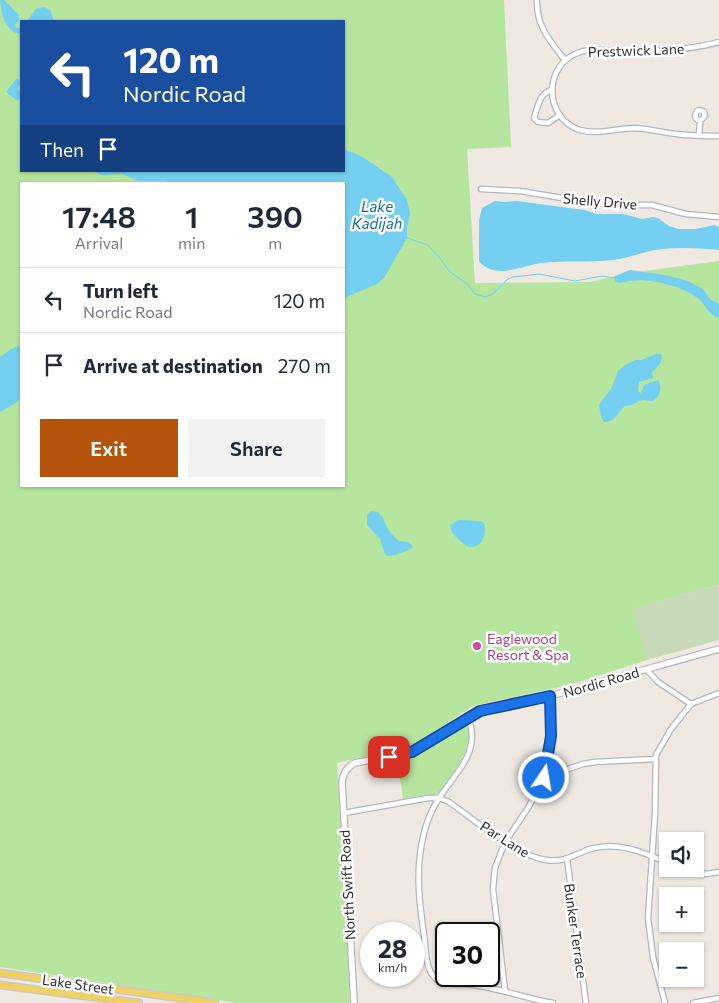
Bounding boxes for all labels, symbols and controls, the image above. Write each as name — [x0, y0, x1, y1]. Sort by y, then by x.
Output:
text: 120 m — [123, 37, 219, 80]
icon: left — [40, 40, 105, 105]
street label: Prestwick Lane — [588, 40, 684, 60]
text: Nordic Road — [123, 80, 246, 107]
icon: arrive — [94, 135, 122, 163]
text: Then — [40, 138, 84, 161]
street label: Shelly Drive — [562, 189, 638, 213]
text: 17:48 — [62, 197, 136, 234]
text: 1 — [185, 197, 198, 234]
text: 390 — [247, 197, 303, 234]
water label: Lake Kadijah — [352, 197, 402, 232]
text: Arrival — [75, 233, 123, 252]
text: min — [178, 233, 205, 252]
text: m — [268, 233, 282, 252]
text: Turn left — [83, 279, 158, 302]
icon: left — [40, 286, 68, 314]
text: 120 m — [274, 289, 325, 312]
text: Nordic Road — [83, 302, 172, 321]
icon: arrive — [40, 351, 68, 379]
text: Arrive at destination — [83, 354, 263, 377]
text: 270 m — [278, 354, 331, 377]
button: Exit — [40, 419, 178, 477]
button: Share — [188, 419, 325, 477]
place label: Eaglewood Resort & Spa — [487, 630, 569, 663]
marker: Eaglewood Resort & Spa — [471, 640, 483, 652]
street label: Nordic Road — [561, 663, 641, 701]
pin — [368, 736, 410, 778]
icon: arrive — [375, 743, 403, 771]
position arrow — [517, 751, 569, 803]
street label: Par Lane — [477, 817, 533, 861]
street label: North Swift Road — [336, 829, 358, 941]
map controls — [659, 832, 704, 987]
button: sound — [659, 832, 704, 877]
street label: Bunker Terrace — [561, 882, 591, 980]
button: + — [659, 887, 704, 932]
speed limit sign: 30 — [435, 922, 500, 987]
text: 28 — [378, 933, 407, 963]
button: − — [659, 942, 704, 987]
text: km/h — [378, 960, 407, 974]
street label: Lake Street — [41, 971, 115, 997]

